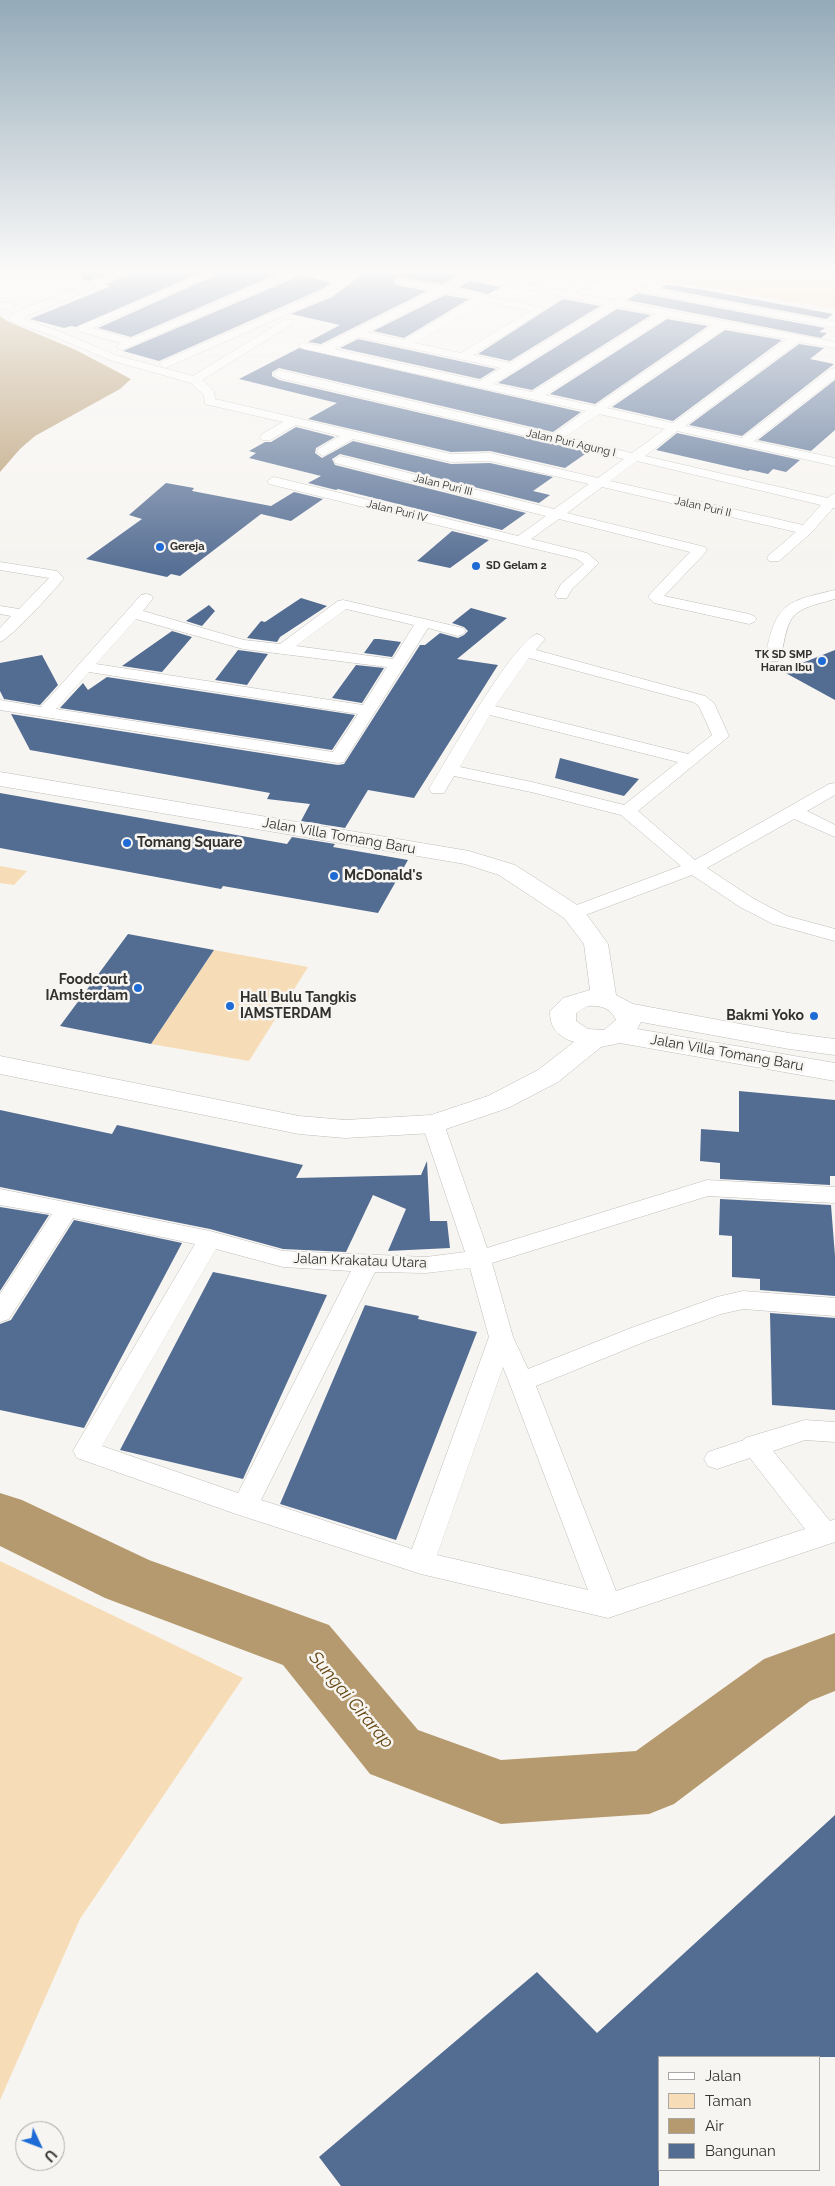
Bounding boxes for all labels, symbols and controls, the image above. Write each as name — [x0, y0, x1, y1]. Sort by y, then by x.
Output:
street label: Jalan Puri Agung I — [525, 426, 617, 460]
street label: Jalan Puri III — [412, 471, 474, 499]
street label: Jalan Puri II — [674, 494, 732, 520]
street label: Jalan Puri IV — [365, 497, 429, 525]
place label: Gereja — [170, 540, 205, 554]
marker: Gereja — [154, 541, 166, 553]
place label: SD Gelam 2 — [486, 559, 547, 573]
marker: SD Gelam 2 — [470, 560, 482, 572]
place label: TK SD SMP Haran Ibu — [755, 648, 812, 674]
marker: TK SD SMP Haran Ibu — [816, 655, 828, 667]
street label: Jalan Villa Tomang Baru — [261, 814, 417, 858]
place label: Tomang Square — [137, 835, 242, 851]
marker: Tomang Square — [121, 837, 133, 849]
place label: McDonald's — [344, 868, 422, 884]
marker: McDonald's — [328, 870, 340, 882]
place label: Foodcourt IAmsterdam — [46, 972, 128, 1004]
marker: Foodcourt IAmsterdam — [132, 982, 144, 994]
place label: Hall Bulu Tangkis IAMSTERDAM — [240, 990, 356, 1022]
marker: Hall Bulu Tangkis IAMSTERDAM — [224, 1000, 236, 1012]
place label: Bakmi Yoko — [726, 1008, 804, 1024]
marker: Bakmi Yoko — [808, 1010, 820, 1022]
street label: Jalan Villa Tomang Baru — [649, 1031, 805, 1075]
street label: Jalan Krakatau Utara — [293, 1250, 427, 1272]
water label: Sungai Cirarap — [304, 1647, 398, 1753]
legend — [658, 2056, 820, 2171]
text: Jalan — [705, 2067, 741, 2085]
text: Taman — [705, 2092, 751, 2110]
text: Air — [705, 2117, 724, 2135]
north arrow — [15, 2121, 65, 2171]
text: Bangunan — [705, 2142, 776, 2160]
text: U — [41, 2146, 60, 2165]

